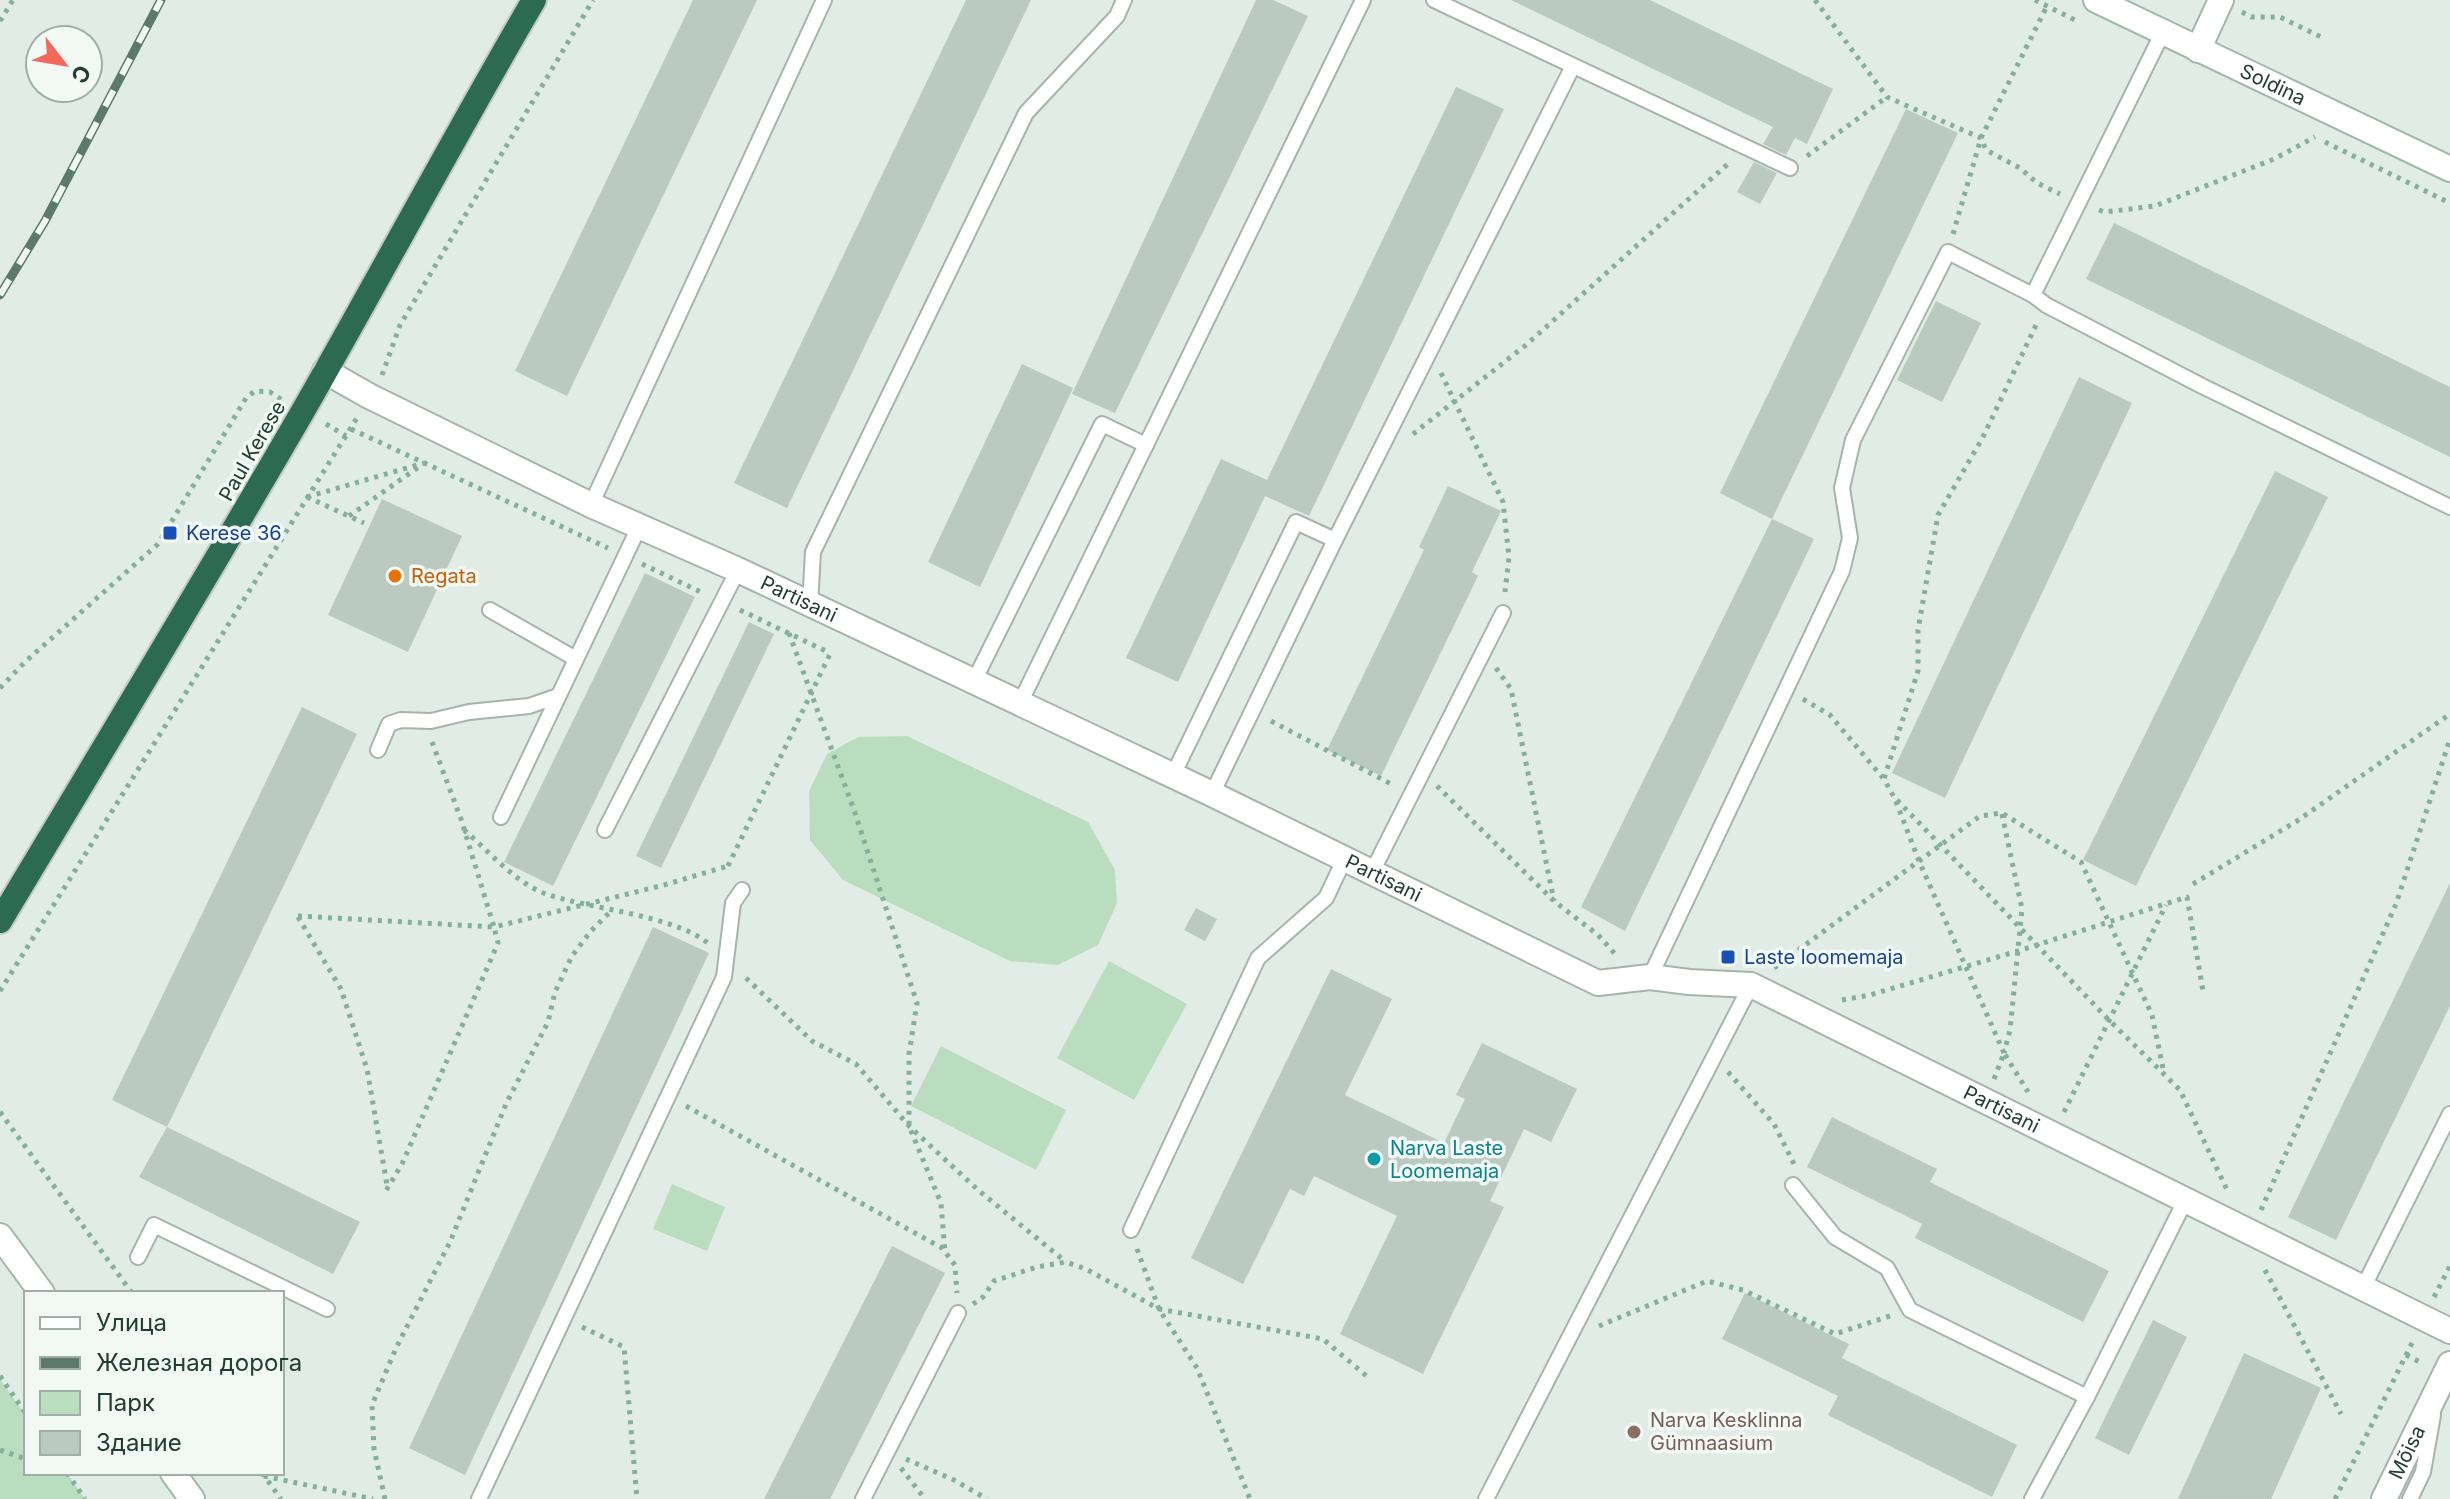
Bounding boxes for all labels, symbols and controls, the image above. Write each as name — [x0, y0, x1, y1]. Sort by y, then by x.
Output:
north arrow — [24, 24, 104, 104]
street label: Soldina — [2236, 59, 2310, 110]
text: С — [66, 61, 96, 88]
street label: Paul Kerese — [214, 397, 290, 505]
place label: Kerese 36 — [186, 521, 282, 545]
marker: Kerese 36 — [161, 524, 179, 542]
place label: Regata — [411, 564, 477, 588]
marker: Regata — [386, 567, 404, 585]
street label: Partisani — [757, 570, 841, 627]
street label: Partisani — [1342, 849, 1426, 907]
place label: Laste loomemaja — [1744, 945, 1904, 969]
marker: Laste loomemaja — [1719, 948, 1737, 966]
street label: Partisani — [1960, 1080, 2043, 1138]
place label: Narva Laste Loomemaja — [1390, 1136, 1503, 1183]
marker: Narva Laste Loomemaja — [1365, 1150, 1383, 1168]
legend — [24, 1291, 284, 1475]
text: Улица — [96, 1308, 167, 1337]
text: Железная дорога — [96, 1348, 302, 1377]
text: Парк — [96, 1388, 155, 1417]
place label: Narva Kesklinna Gümnaasium — [1650, 1408, 1803, 1455]
street label: Mõisa — [2384, 1422, 2430, 1483]
marker: Narva Kesklinna Gümnaasium — [1625, 1423, 1643, 1441]
text: Здание — [96, 1428, 182, 1457]

